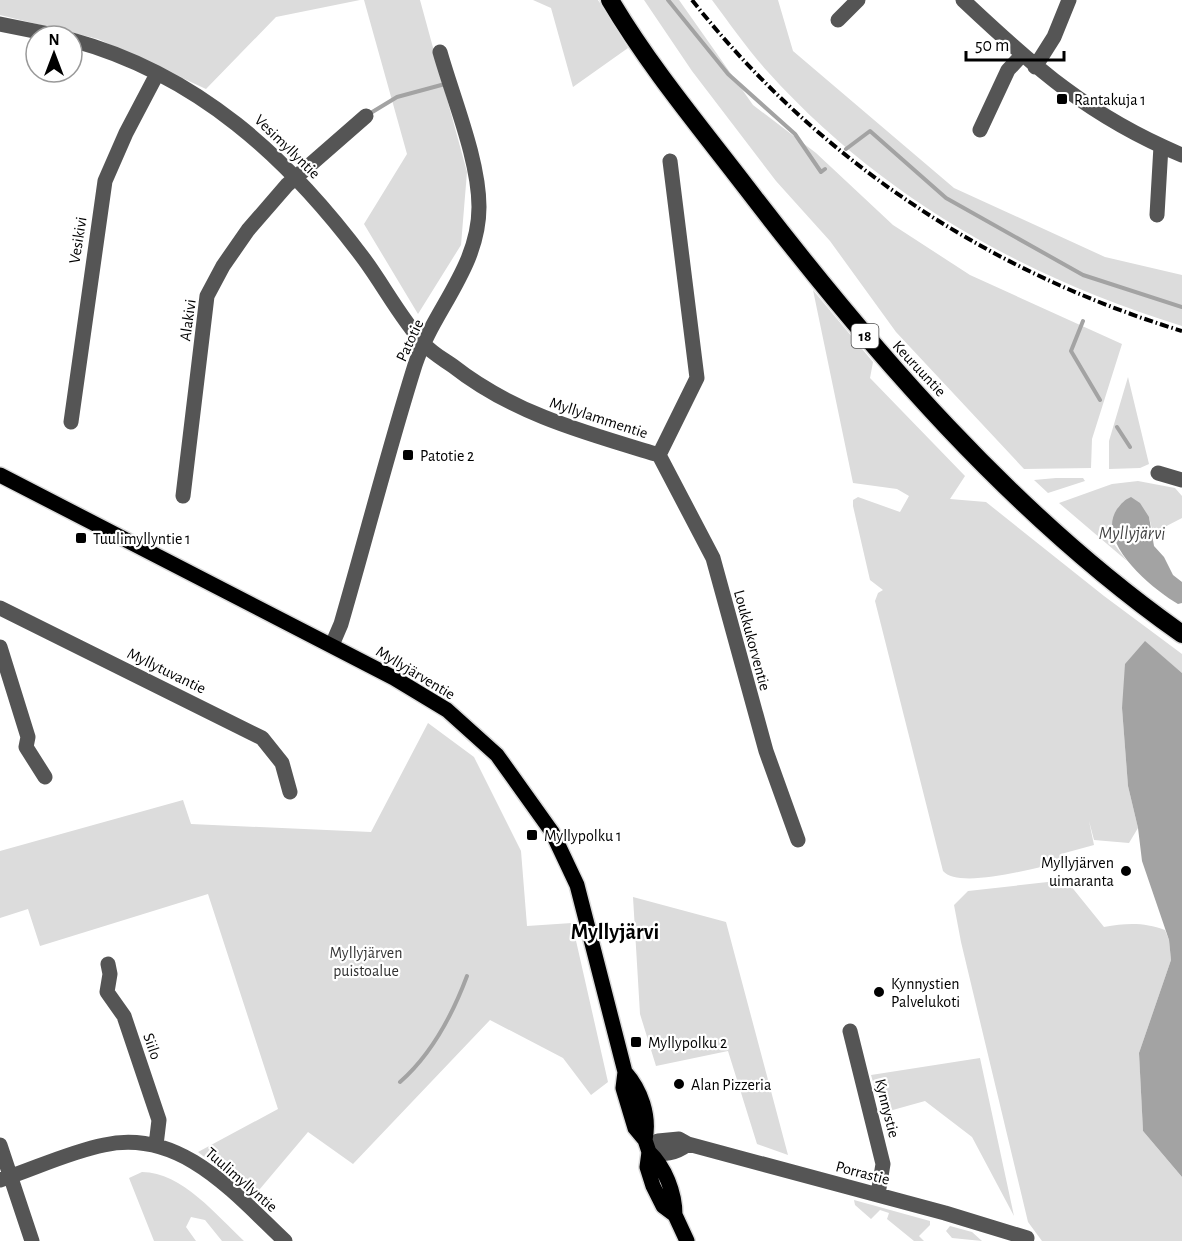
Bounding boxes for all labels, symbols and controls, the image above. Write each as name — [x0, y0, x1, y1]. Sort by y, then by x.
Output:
north arrow — [24, 24, 84, 84]
scale bar — [966, 24, 1064, 62]
text: N — [48, 32, 60, 48]
text: 50 m — [975, 37, 1009, 55]
marker: Rantakuja 1 — [1055, 92, 1069, 106]
place label: Rantakuja 1 — [1074, 92, 1146, 109]
street label: Vesimyllyntie — [251, 112, 323, 182]
street label: Vesikivi — [66, 216, 90, 265]
street label: Alakivi — [177, 298, 199, 342]
street label: Patotie — [393, 317, 427, 364]
road number: 18 — [852, 324, 878, 348]
street label: Keuruuntie — [890, 338, 949, 400]
street label: Myllylammentie — [547, 395, 650, 442]
marker: Patotie 2 — [401, 448, 415, 462]
place label: Patotie 2 — [420, 448, 474, 464]
water label: Myllyjärvi — [1099, 525, 1165, 543]
marker: Tuulimyllyntie 1 — [74, 531, 88, 545]
place label: Tuulimyllyntie 1 — [93, 531, 191, 548]
street label: Loukkukorventie — [731, 588, 773, 692]
street label: Myllyjärventie — [373, 643, 458, 704]
street label: Myllytuvantie — [124, 645, 208, 698]
marker: Myllypolku 1 — [525, 828, 539, 842]
place label: Myllypolku 1 — [544, 828, 621, 845]
place label: Myllyjärven uimaranta — [1041, 855, 1114, 889]
marker: Myllyjärven uimaranta — [1119, 864, 1133, 878]
district label: Myllyjärvi — [571, 921, 659, 944]
park label: Myllyjärven puistoalue — [330, 945, 402, 979]
place label: Kynnystien Palvelukoti — [891, 976, 960, 1010]
marker: Kynnystien Palvelukoti — [872, 985, 886, 999]
street label: Siilo — [140, 1031, 164, 1062]
marker: Myllypolku 2 — [629, 1035, 643, 1049]
place label: Myllypolku 2 — [648, 1035, 727, 1052]
marker: Alan Pizzeria — [672, 1077, 686, 1091]
place label: Alan Pizzeria — [691, 1077, 771, 1093]
street label: Kynnystie — [871, 1077, 902, 1140]
street label: Tuulimyllyntie — [202, 1144, 280, 1216]
street label: Porrastie — [834, 1158, 891, 1188]

